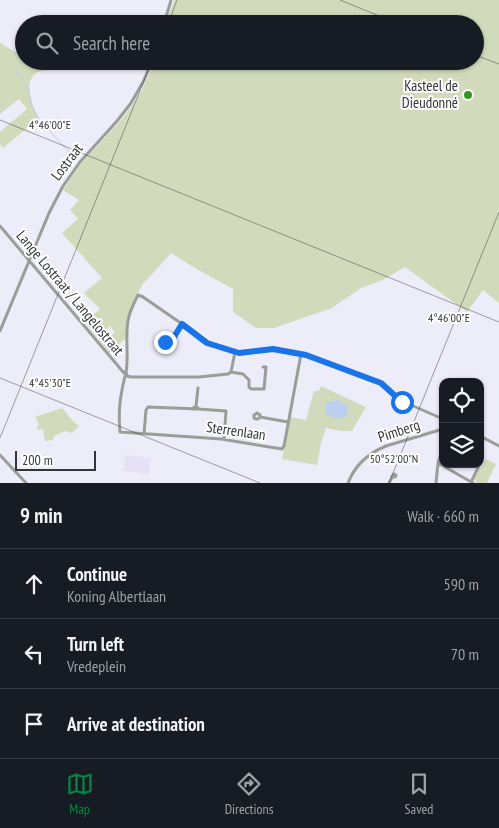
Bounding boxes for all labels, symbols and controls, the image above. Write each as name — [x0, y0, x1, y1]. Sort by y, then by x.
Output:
search box — [15, 15, 484, 70]
icon: search — [33, 29, 61, 57]
text: Search here — [73, 31, 150, 55]
place label: Kasteel de Dieudonné — [402, 76, 458, 112]
marker: Kasteel de Dieudonné — [462, 89, 474, 101]
text: 4°46'00"E — [29, 117, 71, 132]
street label: Lostraat — [47, 139, 87, 184]
street label: Lange Lostraat / Langelostraat — [13, 226, 128, 359]
text: 4°46'00"E — [428, 310, 470, 325]
route end — [154, 331, 177, 354]
text: 4°45'30"E — [29, 375, 71, 390]
map controls — [439, 378, 484, 468]
button: locate — [439, 378, 484, 423]
route start — [391, 391, 414, 414]
street label: Pimberg — [375, 415, 422, 446]
street label: Sterrenlaan — [205, 417, 267, 444]
button: layers — [439, 423, 484, 468]
scale bar — [15, 448, 96, 471]
text: 200 m — [22, 451, 53, 469]
text: 50°52'00"N — [370, 451, 418, 466]
text: 9 min — [20, 502, 62, 529]
text: Walk · 660 m — [407, 506, 479, 526]
text: Continue — [67, 562, 127, 586]
icon: ahead — [20, 570, 48, 598]
text: 590 m — [444, 574, 479, 594]
text: Koning Albertlaan — [67, 586, 166, 606]
text: Turn left — [67, 632, 124, 656]
icon: left — [20, 640, 48, 668]
text: 70 m — [451, 644, 479, 664]
text: Vredeplein — [67, 656, 126, 676]
icon: arrive — [20, 710, 48, 738]
text: Arrive at destination — [67, 712, 205, 736]
tab: Map — [66, 770, 94, 818]
tab: Directions — [225, 770, 273, 818]
tab: Saved — [405, 770, 433, 818]

